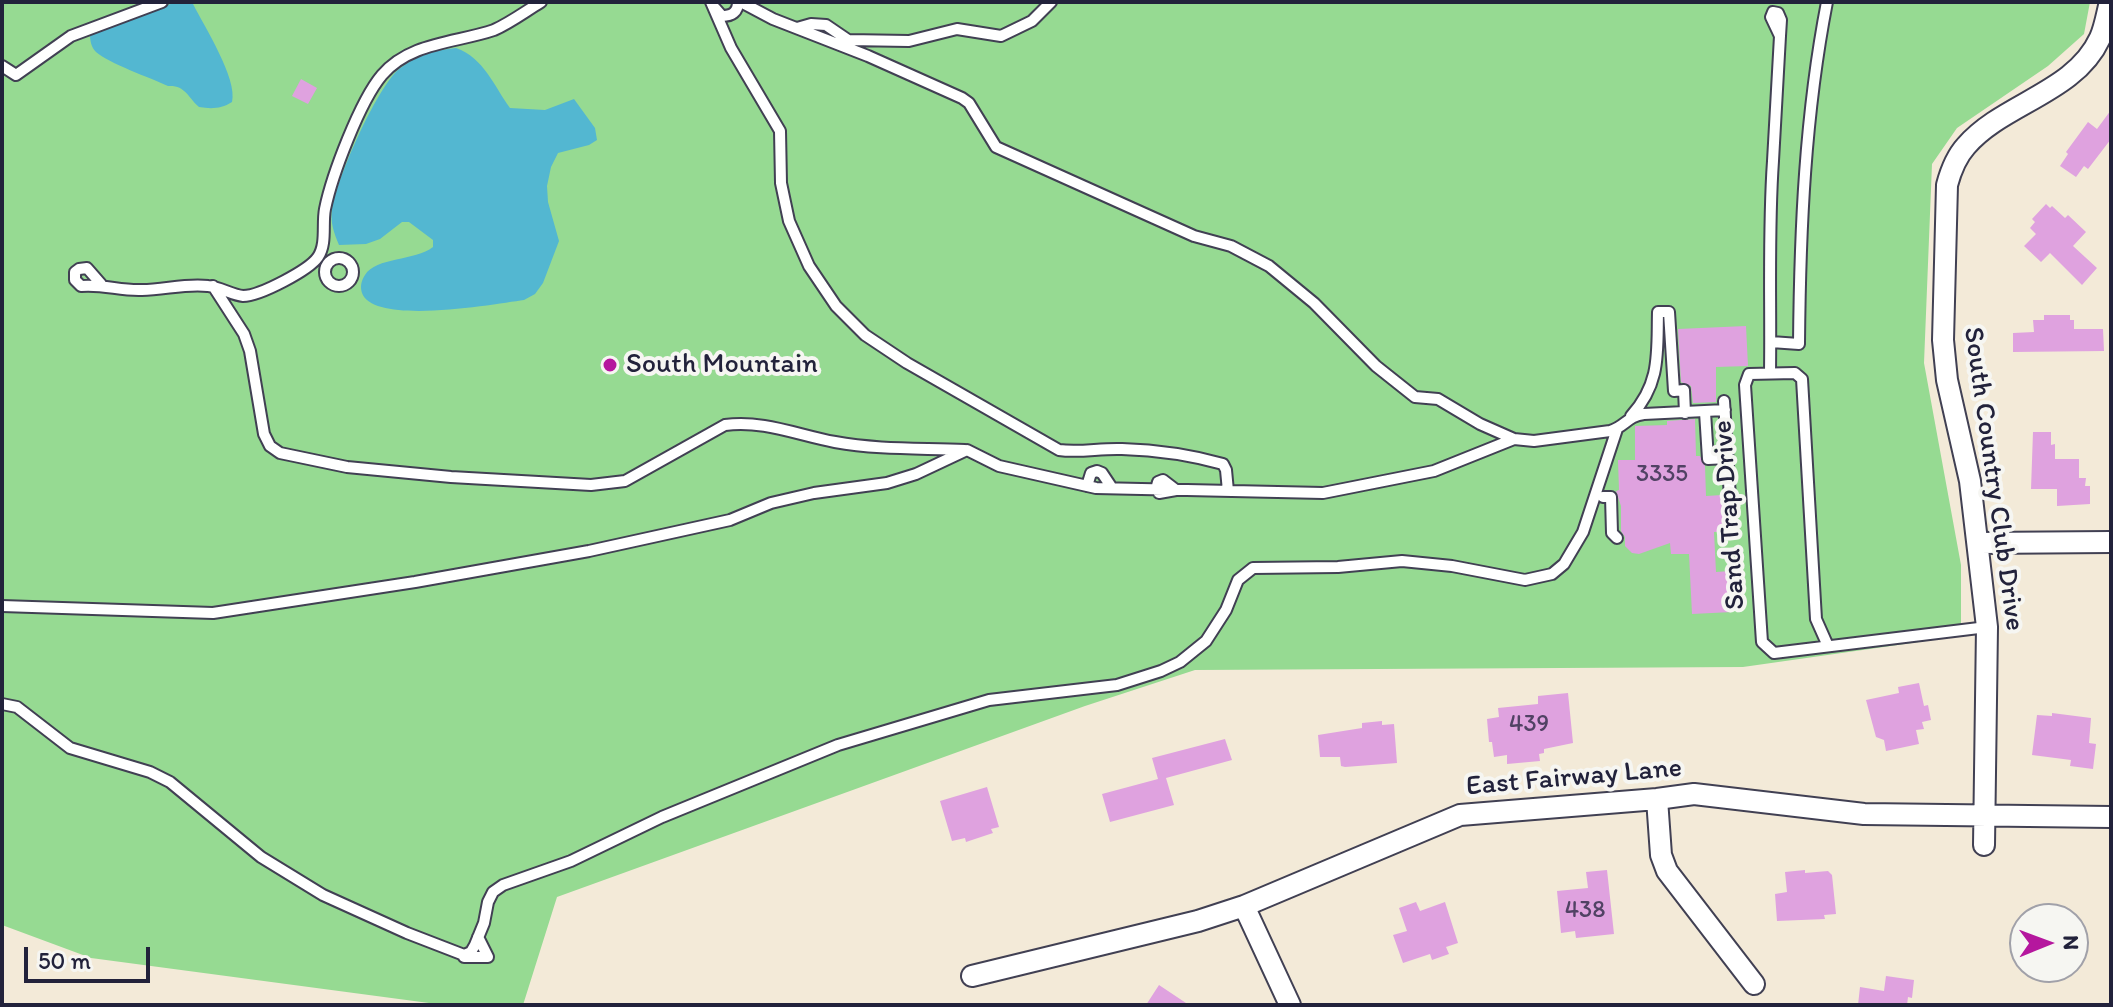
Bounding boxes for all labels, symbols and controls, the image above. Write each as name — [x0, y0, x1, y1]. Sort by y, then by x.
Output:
street label: South Country Club Drive — [1955, 325, 2031, 633]
place label: South Mountain — [626, 348, 818, 382]
marker: South Mountain — [601, 356, 619, 374]
street label: Sand Trap Drive — [1707, 419, 1753, 611]
house number: 3335 — [1636, 461, 1688, 489]
house number: 439 — [1509, 711, 1549, 739]
street label: East Fairway Lane — [1465, 752, 1683, 804]
house number: 438 — [1565, 897, 1605, 925]
north arrow — [2009, 903, 2089, 983]
scale bar — [28, 931, 154, 981]
text: N — [2058, 935, 2085, 950]
text: 50 m — [38, 946, 91, 975]

